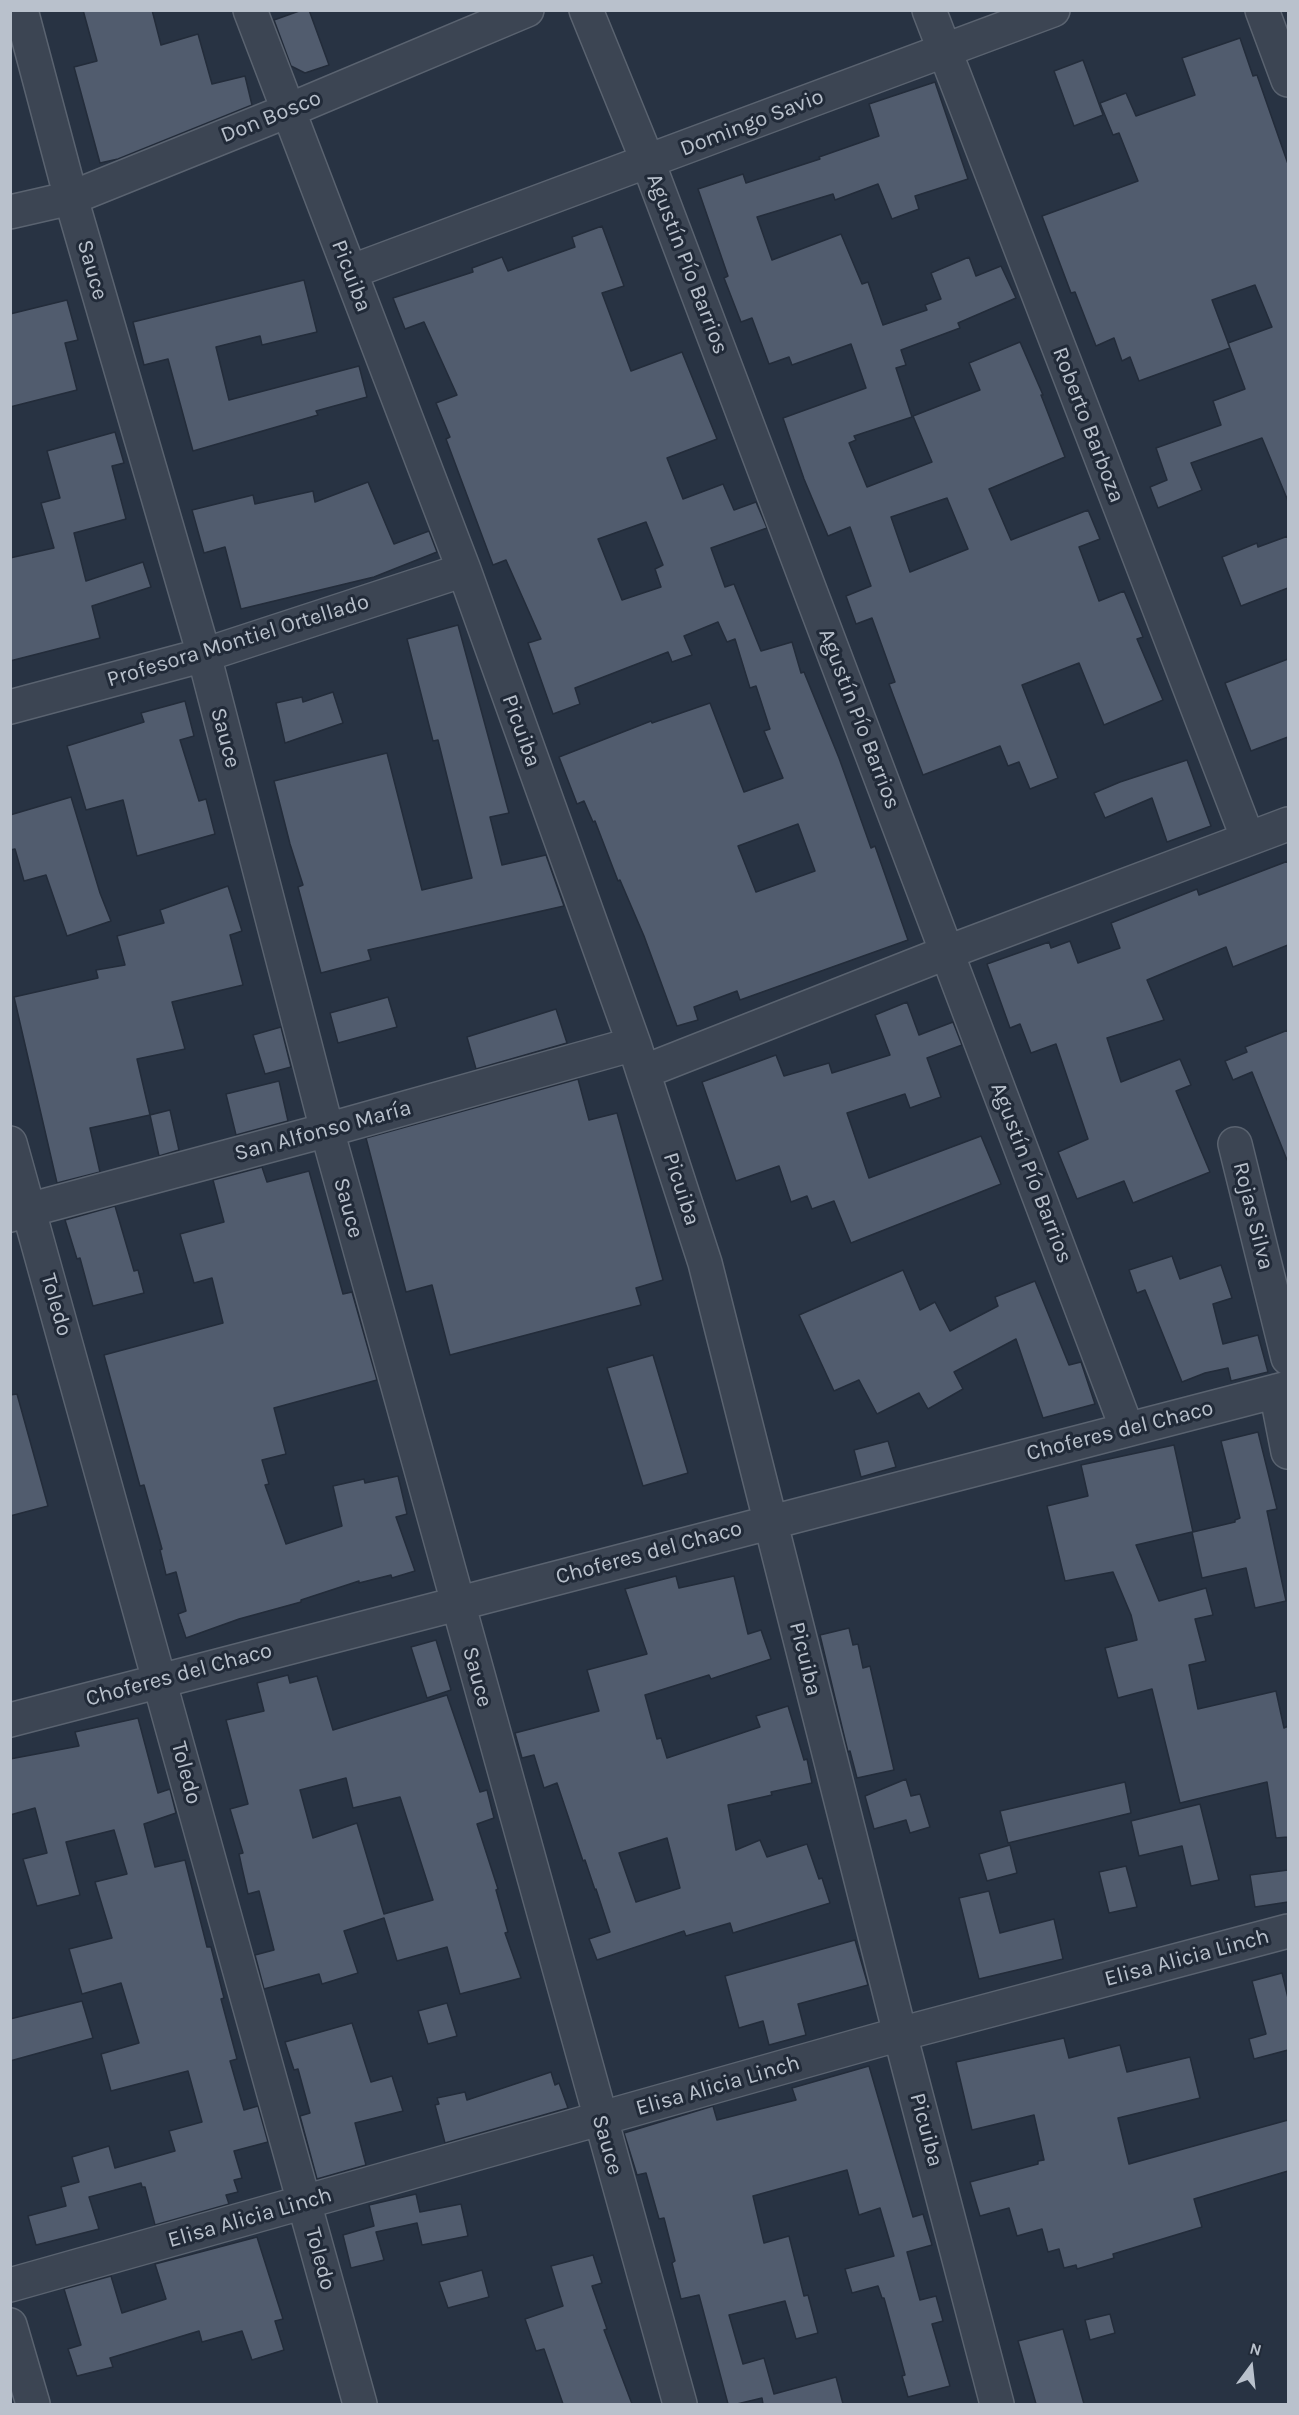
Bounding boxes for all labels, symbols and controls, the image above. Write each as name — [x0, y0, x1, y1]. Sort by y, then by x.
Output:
street label: Domingo Savio — [676, 84, 828, 162]
street label: Don Bosco — [217, 85, 325, 149]
street label: Agustín Pío Barrios — [640, 170, 734, 358]
street label: Picuiba — [325, 236, 377, 316]
street label: Sauce — [71, 237, 113, 303]
street label: Roberto Barboza — [1046, 343, 1130, 507]
street label: Profesora Montiel Ortellado — [104, 589, 372, 693]
street label: Agustín Pío Barrios — [812, 625, 906, 813]
street label: Picuiba — [496, 691, 546, 771]
street label: Sauce — [204, 705, 246, 771]
street label: Agustín Pío Barrios — [984, 1079, 1078, 1267]
street label: San Alfonso María — [232, 1095, 414, 1167]
street label: Picuiba — [657, 1149, 705, 1229]
street label: Rojas Silva — [1227, 1159, 1279, 1273]
street label: Sauce — [327, 1175, 369, 1241]
street label: Toledo — [35, 1271, 77, 1339]
street label: Choferes del Chaco — [1024, 1395, 1216, 1467]
street label: Choferes del Chaco — [553, 1515, 745, 1591]
street label: Picuiba — [783, 1619, 827, 1699]
street label: Choferes del Chaco — [83, 1637, 275, 1713]
street label: Sauce — [456, 1644, 498, 1710]
street label: Toledo — [165, 1739, 207, 1807]
street label: Elisa Alicia Linch — [1102, 1923, 1272, 1993]
street label: Elisa Alicia Linch — [633, 2050, 803, 2122]
street label: Picuiba — [904, 2090, 948, 2170]
street label: Sauce — [586, 2112, 628, 2178]
street label: Elisa Alicia Linch — [165, 2182, 335, 2254]
street label: Toledo — [299, 2225, 341, 2293]
north arrow — [1221, 2337, 1281, 2397]
text: N — [1248, 2338, 1264, 2360]

